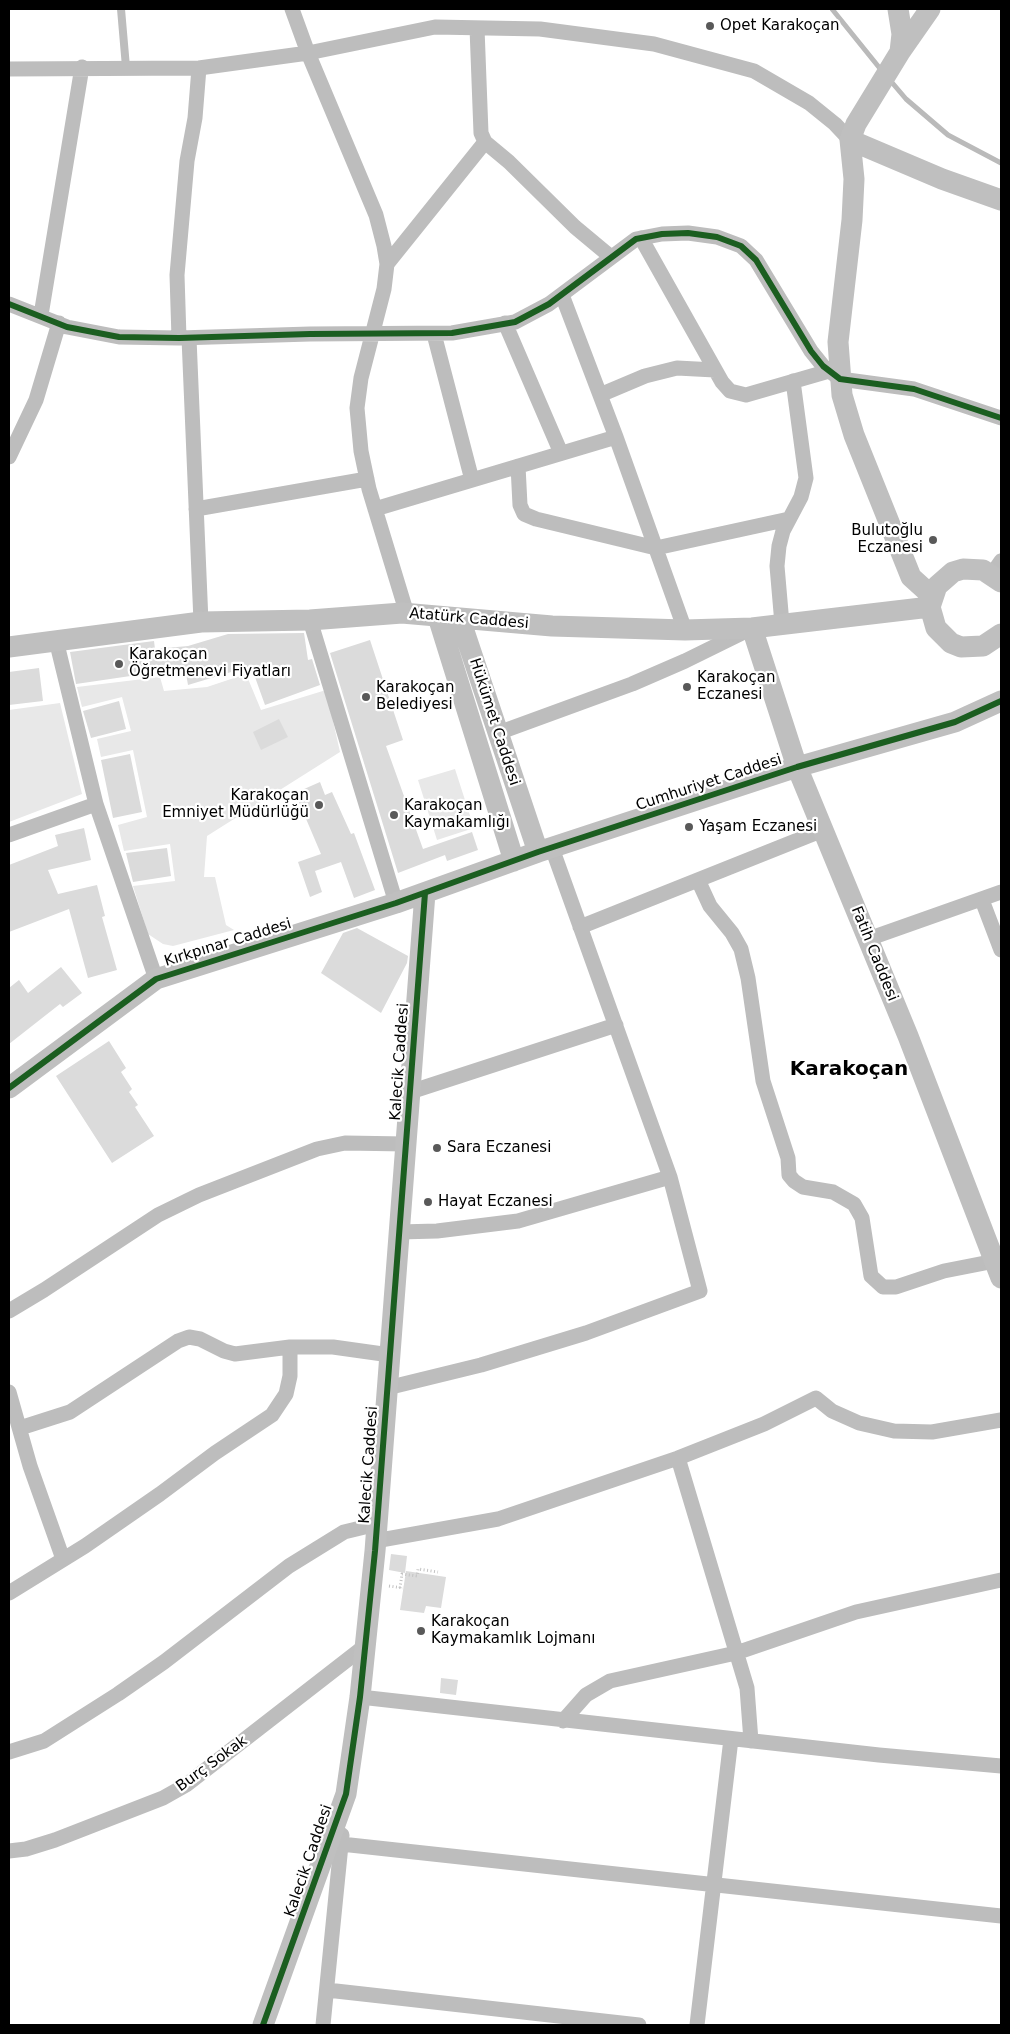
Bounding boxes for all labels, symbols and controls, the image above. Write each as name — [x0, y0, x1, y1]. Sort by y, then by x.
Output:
place label: Opet Karakoçan — [720, 17, 840, 35]
marker: Opet Karakoçan — [704, 20, 716, 32]
place label: Bulutoğlu Eczanesi — [851, 522, 923, 557]
marker: Bulutoğlu Eczanesi — [927, 534, 939, 546]
street label: Atatürk Caddesi — [408, 605, 530, 633]
place label: Karakoçan Öğretmenevi Fiyatları — [129, 646, 291, 681]
street label: Hükümet Caddesi — [465, 656, 523, 788]
marker: Karakoçan Öğretmenevi Fiyatları — [113, 658, 125, 670]
place label: Karakoçan Eczanesi — [697, 669, 775, 704]
place label: Karakoçan Belediyesi — [376, 679, 454, 714]
marker: Karakoçan Eczanesi — [681, 681, 693, 693]
marker: Karakoçan Belediyesi — [360, 691, 372, 703]
street label: Cumhuriyet Caddesi — [634, 751, 784, 815]
place label: Karakoçan Emniyet Müdürlüğü — [162, 787, 309, 822]
place label: Karakoçan Kaymakamlığı — [404, 797, 510, 832]
marker: Karakoçan Emniyet Müdürlüğü — [313, 799, 325, 811]
marker: Karakoçan Kaymakamlığı — [388, 809, 400, 821]
place label: Yaşam Eczanesi — [699, 818, 817, 836]
marker: Yaşam Eczanesi — [683, 821, 695, 833]
street label: Fatih Caddesi — [847, 904, 901, 1004]
street label: Kırkpınar Caddesi — [162, 915, 294, 971]
street label: Kalecik Caddesi — [387, 1003, 413, 1121]
district label: Karakoçan — [790, 1058, 908, 1082]
place label: Sara Eczanesi — [447, 1139, 551, 1157]
marker: Sara Eczanesi — [431, 1142, 443, 1154]
place label: Hayat Eczanesi — [438, 1193, 553, 1211]
marker: Hayat Eczanesi — [422, 1196, 434, 1208]
street label: Kalecik Caddesi — [356, 1406, 382, 1524]
place label: Karakoçan Kaymakamlık Lojmanı — [431, 1613, 595, 1648]
marker: Karakoçan Kaymakamlık Lojmanı — [415, 1625, 427, 1637]
street label: Burç Sokak — [173, 1732, 251, 1796]
street label: Kalecik Caddesi — [281, 1802, 337, 1920]

